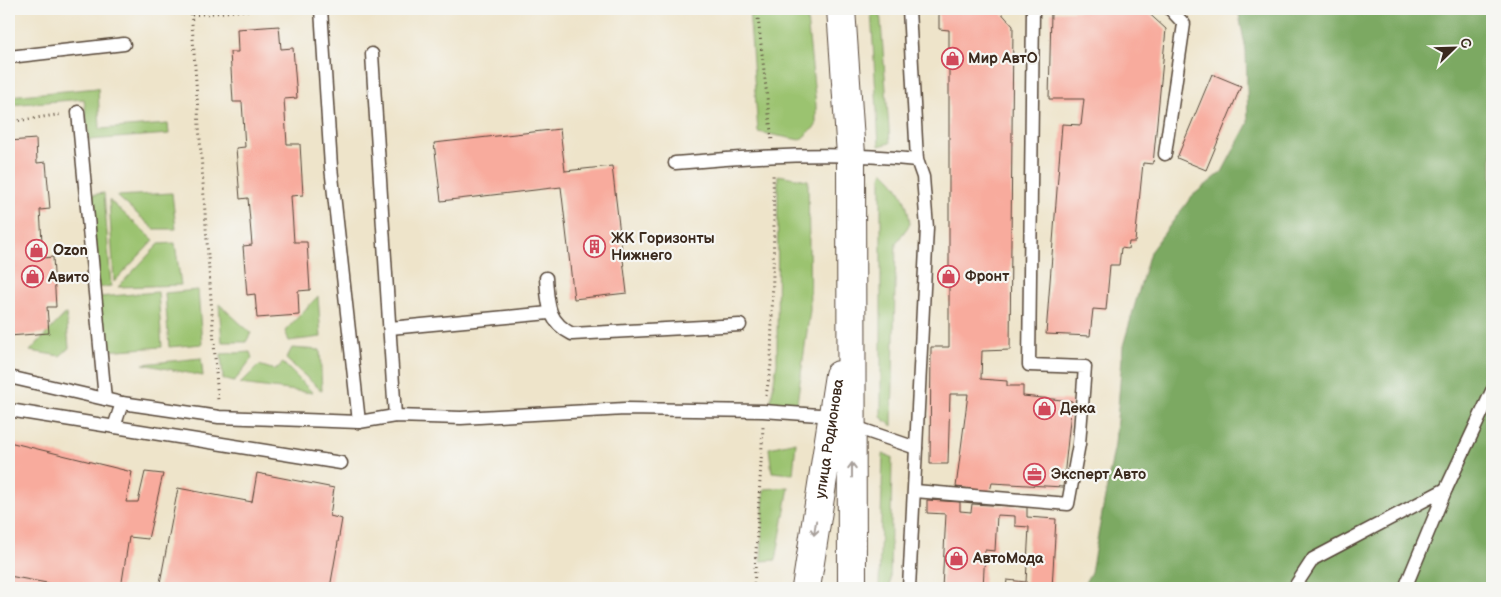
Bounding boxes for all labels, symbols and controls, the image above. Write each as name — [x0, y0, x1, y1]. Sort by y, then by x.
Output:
north arrow — [1428, 22, 1478, 72]
text: С — [1456, 35, 1475, 51]
shop icon: Мир АвтО — [940, 46, 964, 70]
place label: Мир АвтО — [968, 49, 1038, 68]
place label: ЖК Горизонты Нижнего — [611, 229, 715, 265]
building icon: ЖК Горизонты Нижнего — [583, 235, 607, 259]
shop icon: Ozon — [25, 238, 49, 262]
place label: Ozon — [53, 241, 88, 260]
shop icon: Фронт — [937, 264, 961, 288]
shop icon: Авито — [20, 265, 44, 289]
place label: Фронт — [965, 267, 1010, 286]
place label: Авито — [47, 268, 89, 287]
street label: улица Родионова — [811, 378, 848, 500]
shop icon: Дека — [1032, 396, 1056, 420]
place label: Дека — [1060, 399, 1096, 418]
one-way arrow — [847, 462, 857, 478]
office icon: Эксперт Авто — [1023, 462, 1047, 486]
place label: Эксперт Авто — [1051, 465, 1146, 484]
one-way arrow — [810, 520, 820, 536]
shop icon: АвтоМода — [945, 546, 969, 570]
place label: АвтоМода — [972, 549, 1044, 568]

